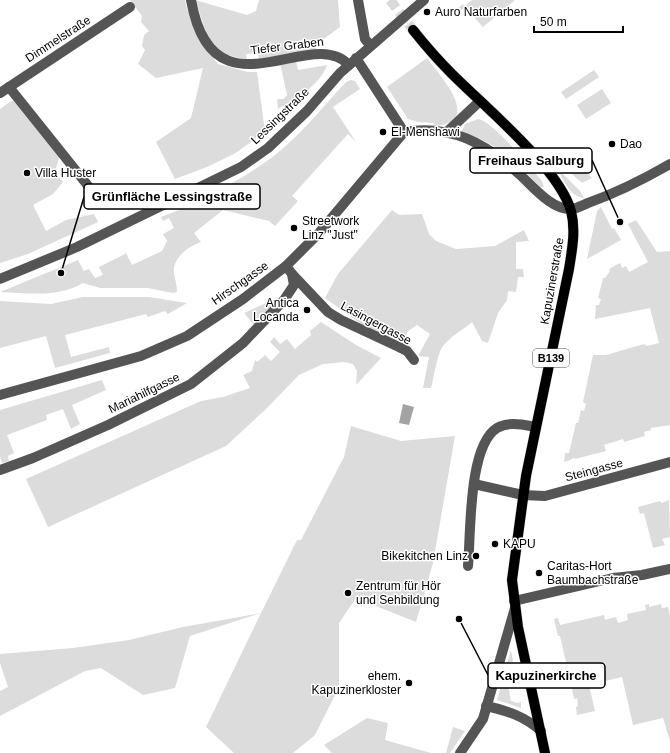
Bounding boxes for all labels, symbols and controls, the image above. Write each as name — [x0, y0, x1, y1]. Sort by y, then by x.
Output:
place label: Auro Naturfarben — [435, 5, 527, 19]
marker: Auro Naturfarben — [422, 7, 432, 17]
scale bar — [534, 8, 623, 34]
street label: Dimmelstraße — [23, 13, 93, 65]
text: 50 m — [540, 15, 567, 29]
street label: Tiefer Graben — [250, 35, 324, 57]
street label: Lessingstraße — [248, 85, 312, 147]
place label: El-Menshawi — [391, 125, 460, 139]
marker: El-Menshawi — [378, 127, 388, 137]
place label: Dao — [620, 137, 642, 151]
marker: Dao — [607, 139, 617, 149]
callout: Freihaus Salburg — [470, 148, 592, 173]
text: Freihaus Salburg — [478, 153, 584, 168]
place label: Villa Huster — [35, 166, 96, 180]
marker: Villa Huster — [22, 168, 32, 178]
callout: Grünfläche Lessingstraße — [84, 184, 260, 209]
text: Grünfläche Lessingstraße — [92, 189, 252, 204]
place label: Streetwork Linz "Just" — [302, 214, 360, 242]
marker: Streetwork Linz "Just" — [289, 223, 299, 233]
street label: Kapuzinerstraße — [537, 236, 567, 326]
street label: Hirschgasse — [209, 258, 271, 308]
place label: Antica Locanda — [253, 296, 299, 324]
street label: Lasingergasse — [338, 298, 414, 348]
marker: Antica Locanda — [302, 305, 312, 315]
road number: B139 — [533, 349, 569, 367]
street label: Mariahilfgasse — [106, 370, 182, 416]
street label: Steingasse — [564, 455, 625, 484]
place label: KAPU — [503, 537, 536, 551]
marker: KAPU — [490, 539, 500, 549]
place label: Bikekitchen Linz — [381, 549, 468, 563]
marker: Bikekitchen Linz — [471, 551, 481, 561]
place label: Caritas-Hort Baumbachstraße — [547, 559, 639, 587]
marker: Caritas-Hort Baumbachstraße — [534, 568, 544, 578]
place label: Zentrum für Hör und Sehbildung — [356, 579, 441, 607]
marker: Zentrum für Hör und Sehbildung — [343, 588, 353, 598]
callout: Kapuzinerkirche — [488, 663, 605, 688]
text: Kapuzinerkirche — [495, 668, 597, 683]
place label: ehem. Kapuzinerkloster — [312, 669, 401, 697]
marker: ehem. Kapuzinerkloster — [404, 678, 414, 688]

